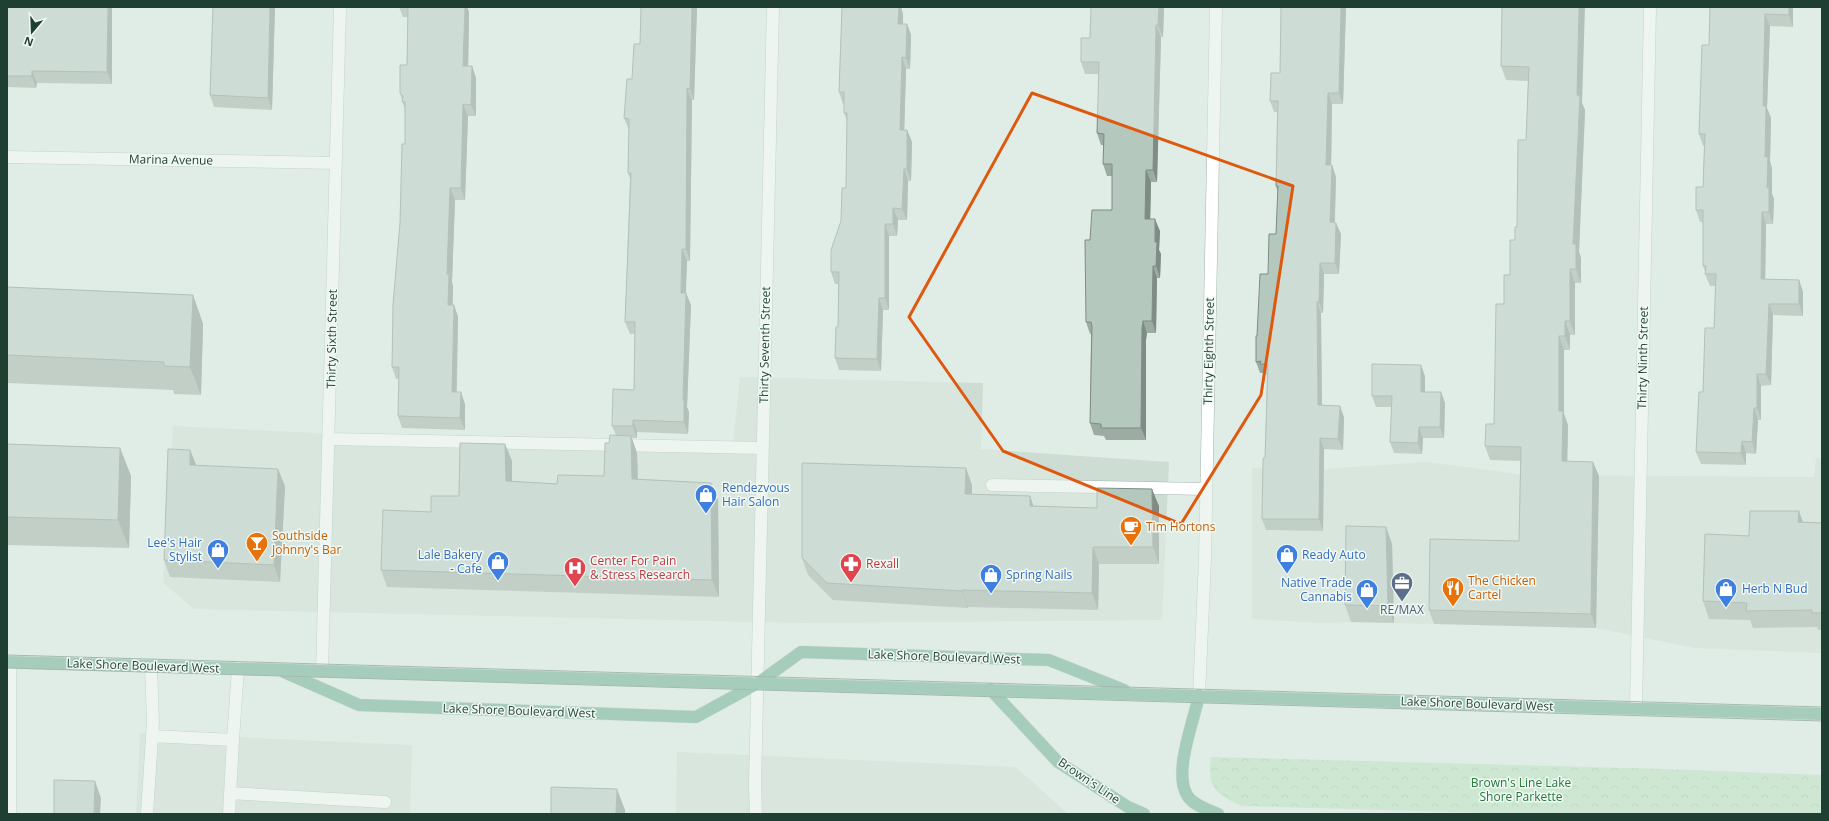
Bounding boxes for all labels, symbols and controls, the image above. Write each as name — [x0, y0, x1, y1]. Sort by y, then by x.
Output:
north arrow — [12, 12, 52, 52]
text: N — [22, 33, 35, 50]
street label: Marina Avenue — [129, 150, 214, 169]
street label: Thirty Seventh Street — [755, 286, 774, 404]
street label: Thirty Sixth Street — [322, 289, 341, 389]
street label: Thirty Eighth Street — [1199, 297, 1218, 405]
street label: Thirty Ninth Street — [1633, 306, 1652, 410]
place label: Rendezvous Hair Salon — [722, 479, 790, 510]
shop icon: Rendezvous Hair Salon — [693, 482, 719, 515]
cafe icon: Tim Hortons — [1118, 514, 1144, 547]
place label: Tim Hortons — [1146, 518, 1216, 535]
place label: Southside Johnny's Bar — [271, 527, 341, 558]
bar icon: Southside Johnny's Bar — [244, 530, 270, 563]
place label: Lee's Hair Stylist — [147, 534, 202, 565]
shop icon: Lee's Hair Stylist — [205, 537, 231, 570]
shop icon: Ready Auto — [1274, 542, 1300, 575]
place label: Lale Bakery - Cafe — [418, 546, 483, 577]
place label: Ready Auto — [1302, 546, 1366, 563]
shop icon: Lale Bakery - Cafe — [485, 549, 511, 582]
pharmacy icon: Rexall — [838, 551, 864, 584]
place label: Center For Pain & Stress Research — [590, 552, 690, 583]
hospital icon: Center For Pain & Stress Research — [562, 555, 588, 588]
place label: Rexall — [866, 555, 899, 572]
shop icon: Spring Nails — [978, 562, 1004, 595]
place label: Spring Nails — [1006, 566, 1073, 583]
office icon: RE/MAX — [1389, 570, 1415, 603]
place label: The Chicken Cartel — [1468, 572, 1536, 603]
place label: Native Trade Cannabis — [1281, 574, 1352, 605]
restaurant icon: The Chicken Cartel — [1440, 575, 1466, 608]
shop icon: Herb N Bud — [1713, 576, 1739, 609]
shop icon: Native Trade Cannabis — [1354, 577, 1380, 610]
place label: Herb N Bud — [1742, 580, 1808, 597]
place label: RE/MAX — [1380, 601, 1424, 618]
street label: Lake Shore Boulevard West — [867, 645, 1021, 668]
street label: Lake Shore Boulevard West — [66, 654, 220, 677]
street label: Lake Shore Boulevard West — [1400, 692, 1554, 715]
street label: Lake Shore Boulevard West — [442, 699, 596, 722]
street label: Brown's Line — [1055, 754, 1124, 808]
park label: Brown's Line Lake Shore Parkette — [1471, 774, 1572, 805]

